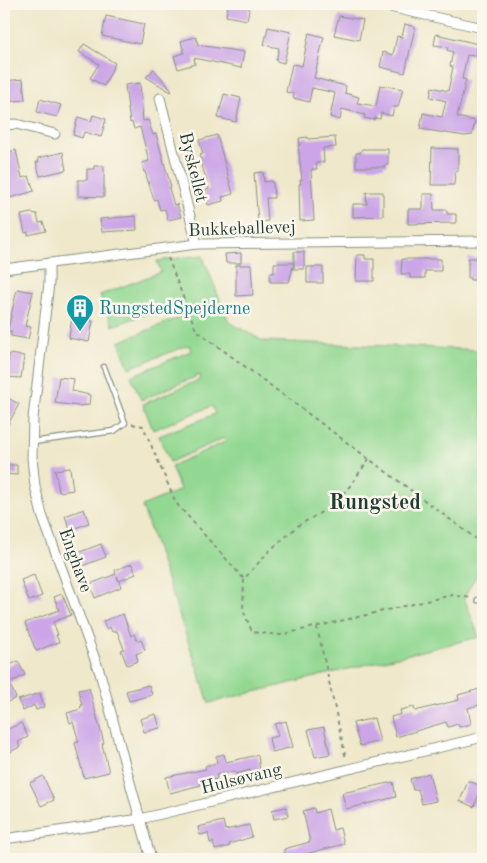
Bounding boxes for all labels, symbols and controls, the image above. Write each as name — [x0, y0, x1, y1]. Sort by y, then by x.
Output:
street label: Byskellet — [176, 130, 210, 204]
street label: Bukkeballevej — [188, 218, 296, 240]
building icon: RungstedSpejderne — [65, 293, 95, 332]
place label: RungstedSpejderne — [99, 300, 250, 318]
district label: Rungsted — [329, 492, 421, 514]
street label: Enghave — [55, 526, 95, 595]
street label: Hulsøvang — [199, 760, 284, 798]

